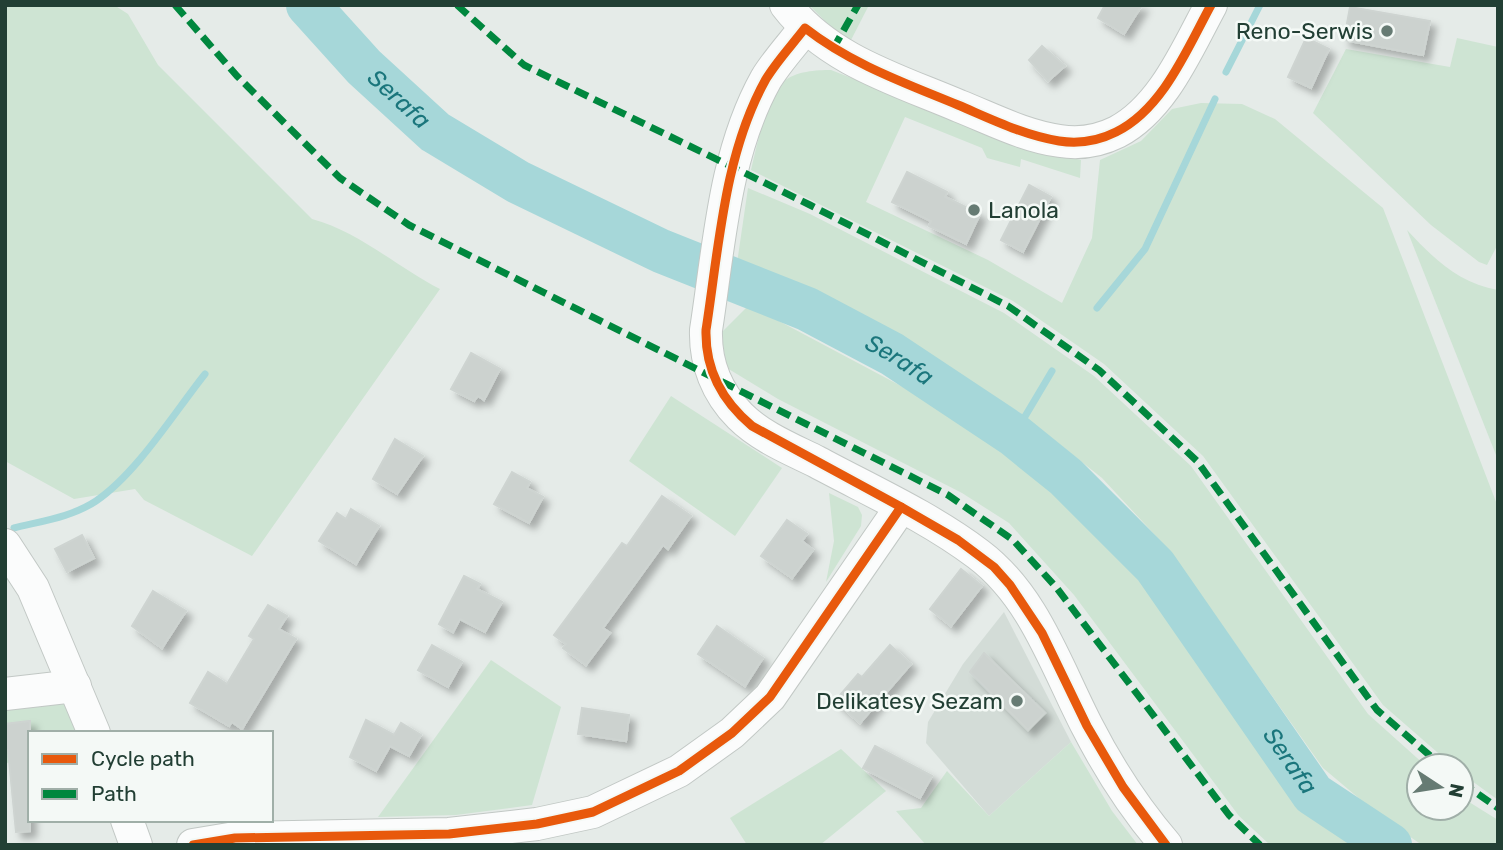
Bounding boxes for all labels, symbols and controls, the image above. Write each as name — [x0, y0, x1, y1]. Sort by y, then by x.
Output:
place label: Reno-Serwis — [1236, 17, 1373, 45]
marker: Reno-Serwis — [1379, 23, 1395, 39]
water label: Serafa — [362, 63, 436, 135]
place label: Lanola — [988, 196, 1059, 224]
marker: Lanola — [966, 202, 982, 218]
water label: Serafa — [861, 328, 939, 391]
place label: Delikatesy Sezam — [816, 687, 1003, 715]
marker: Delikatesy Sezam — [1009, 693, 1025, 709]
water label: Serafa — [1257, 722, 1323, 800]
legend — [28, 731, 273, 822]
text: Cycle path — [91, 746, 195, 771]
north arrow — [1405, 752, 1475, 822]
text: Path — [91, 781, 137, 806]
text: N — [1443, 781, 1469, 800]

